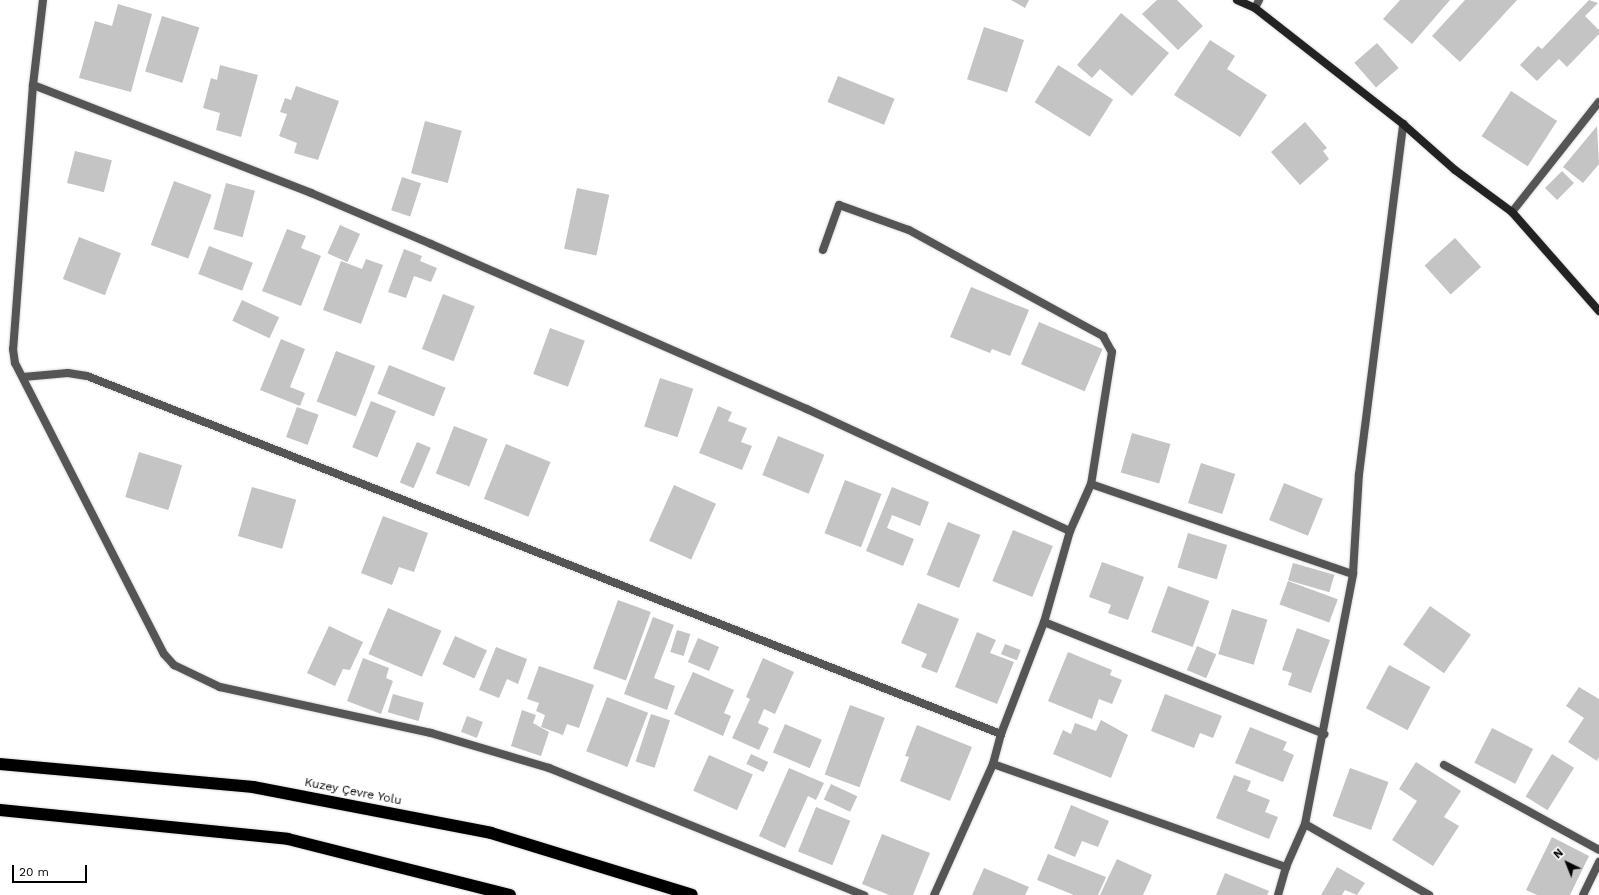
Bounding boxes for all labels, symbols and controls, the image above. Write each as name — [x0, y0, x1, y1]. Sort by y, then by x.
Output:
street label: Kuzey Çevre Yolu — [303, 775, 403, 809]
north arrow — [1547, 843, 1587, 883]
text: N — [1551, 846, 1566, 861]
scale bar — [14, 857, 89, 883]
text: 20 m — [19, 865, 49, 879]

